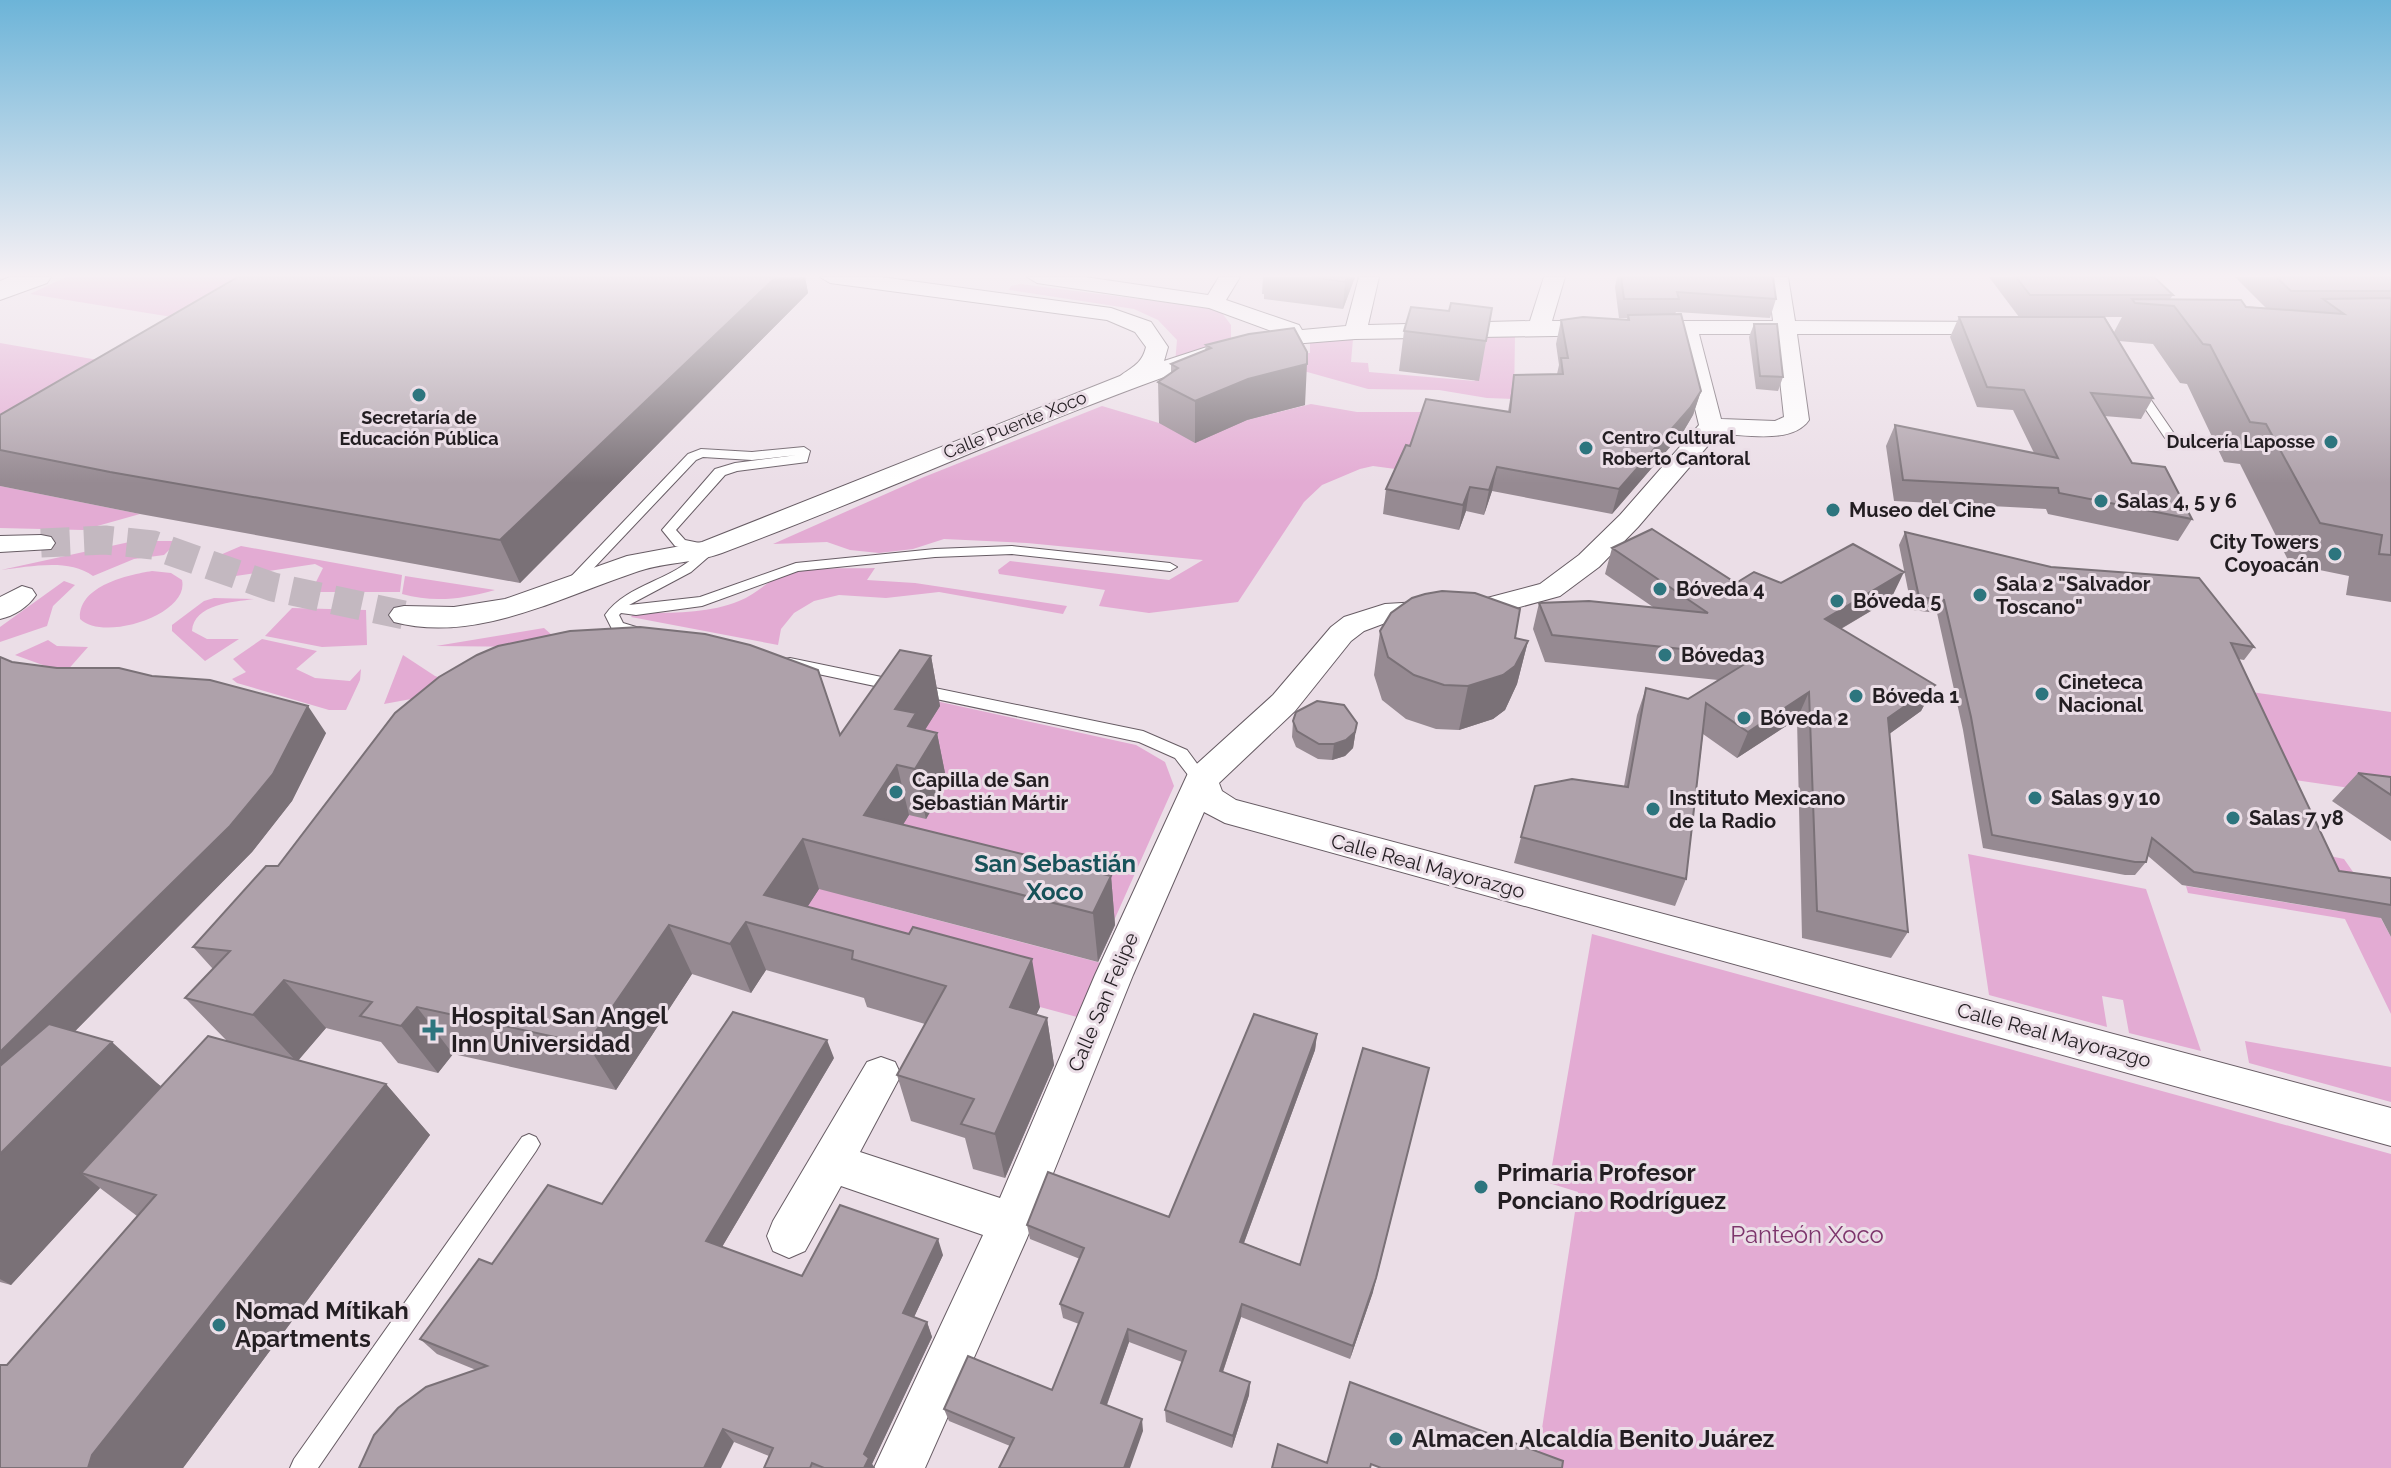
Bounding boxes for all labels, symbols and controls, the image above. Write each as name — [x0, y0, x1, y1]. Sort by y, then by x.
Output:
marker: Secretaría de Educación Pública — [410, 386, 428, 404]
street label: Calle Puente Xoco — [940, 386, 1090, 463]
place label: Secretaría de Educación Pública — [339, 407, 499, 449]
place label: Centro Cultural Roberto Cantoral — [1602, 427, 1750, 469]
place label: Dulcería Laposse — [2167, 431, 2315, 452]
marker: Dulcería Laposse — [2322, 433, 2340, 451]
marker: Centro Cultural Roberto Cantoral — [1577, 439, 1595, 457]
place label: Salas 4, 5 y 6 — [2117, 489, 2237, 513]
marker: Salas 4, 5 y 6 — [2092, 492, 2110, 510]
place label: Museo del Cine — [1849, 498, 1996, 522]
marker: Museo del Cine — [1824, 501, 1842, 519]
place label: City Towers Coyoacán — [2210, 530, 2319, 577]
marker: City Towers Coyoacán — [2326, 545, 2344, 563]
place label: Sala 2 "Salvador Toscano" — [1996, 572, 2151, 619]
place label: Bóveda 4 — [1676, 577, 1765, 601]
marker: Bóveda 4 — [1651, 580, 1669, 598]
marker: Sala 2 "Salvador Toscano" — [1971, 586, 1989, 604]
place label: Bóveda 5 — [1853, 589, 1941, 613]
marker: Bóveda 5 — [1828, 592, 1846, 610]
place label: Bóveda3 — [1681, 643, 1765, 667]
marker: Bóveda3 — [1656, 646, 1674, 664]
place label: Cineteca Nacional — [2058, 670, 2144, 717]
place label: Bóveda 1 — [1872, 684, 1959, 708]
marker: Cineteca Nacional — [2033, 685, 2051, 703]
marker: Bóveda 1 — [1847, 687, 1865, 705]
place label: Bóveda 2 — [1760, 706, 1848, 730]
marker: Bóveda 2 — [1735, 709, 1753, 727]
place label: Capilla de San Sebastián Mártir — [912, 768, 1069, 815]
marker: Capilla de San Sebastián Mártir — [887, 783, 905, 801]
place label: Instituto Mexicano de la Radio — [1669, 786, 1845, 833]
place label: Salas 9 y 10 — [2051, 786, 2161, 810]
marker: Salas 9 y 10 — [2026, 789, 2044, 807]
marker: Instituto Mexicano de la Radio — [1644, 800, 1662, 818]
place label: Salas 7 y8 — [2249, 806, 2344, 830]
marker: Salas 7 y8 — [2224, 809, 2242, 827]
street label: Calle Real Mayorazgo — [1328, 829, 1528, 903]
district label: San Sebastián Xoco — [974, 849, 1136, 906]
street label: Calle San Felipe — [1063, 929, 1143, 1075]
street label: Calle Real Mayorazgo — [1954, 998, 2154, 1072]
place label: Hospital San Angel Inn Universidad — [451, 1001, 668, 1058]
marker: Hospital San Angel Inn Universidad — [422, 1019, 444, 1041]
place label: Primaria Profesor Ponciano Rodríguez — [1497, 1158, 1726, 1215]
marker: Primaria Profesor Ponciano Rodríguez — [1472, 1178, 1490, 1196]
park label: Panteón Xoco — [1730, 1220, 1884, 1249]
place label: Nomad Mítikah Apartments — [235, 1296, 409, 1353]
marker: Nomad Mítikah Apartments — [210, 1316, 228, 1334]
place label: Almacen Alcaldía Benito Juárez — [1412, 1424, 1774, 1453]
marker: Almacen Alcaldía Benito Juárez — [1387, 1430, 1405, 1448]

